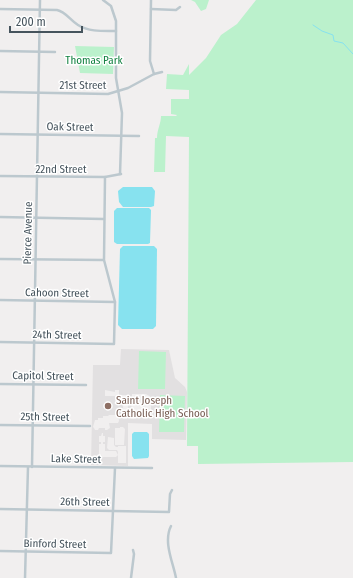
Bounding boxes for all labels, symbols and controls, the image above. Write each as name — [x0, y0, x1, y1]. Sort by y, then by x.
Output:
scale bar — [10, 8, 82, 34]
text: 200 m — [16, 15, 46, 29]
park label: Thomas Park — [65, 54, 124, 67]
street label: 21st Street — [60, 79, 107, 92]
street label: Oak Street — [46, 120, 94, 134]
street label: 22nd Street — [35, 163, 87, 176]
street label: Pierce Avenue — [21, 201, 35, 265]
street label: Cahoon Street — [25, 286, 89, 300]
street label: 24th Street — [32, 328, 82, 342]
street label: Capitol Street — [12, 369, 74, 383]
place label: Saint Joseph Catholic High School — [116, 394, 209, 420]
marker: Saint Joseph Catholic High School — [103, 401, 113, 411]
street label: 25th Street — [20, 410, 70, 424]
street label: Lake Street — [51, 452, 102, 466]
street label: 26th Street — [60, 495, 110, 509]
street label: Binford Street — [24, 537, 87, 551]

